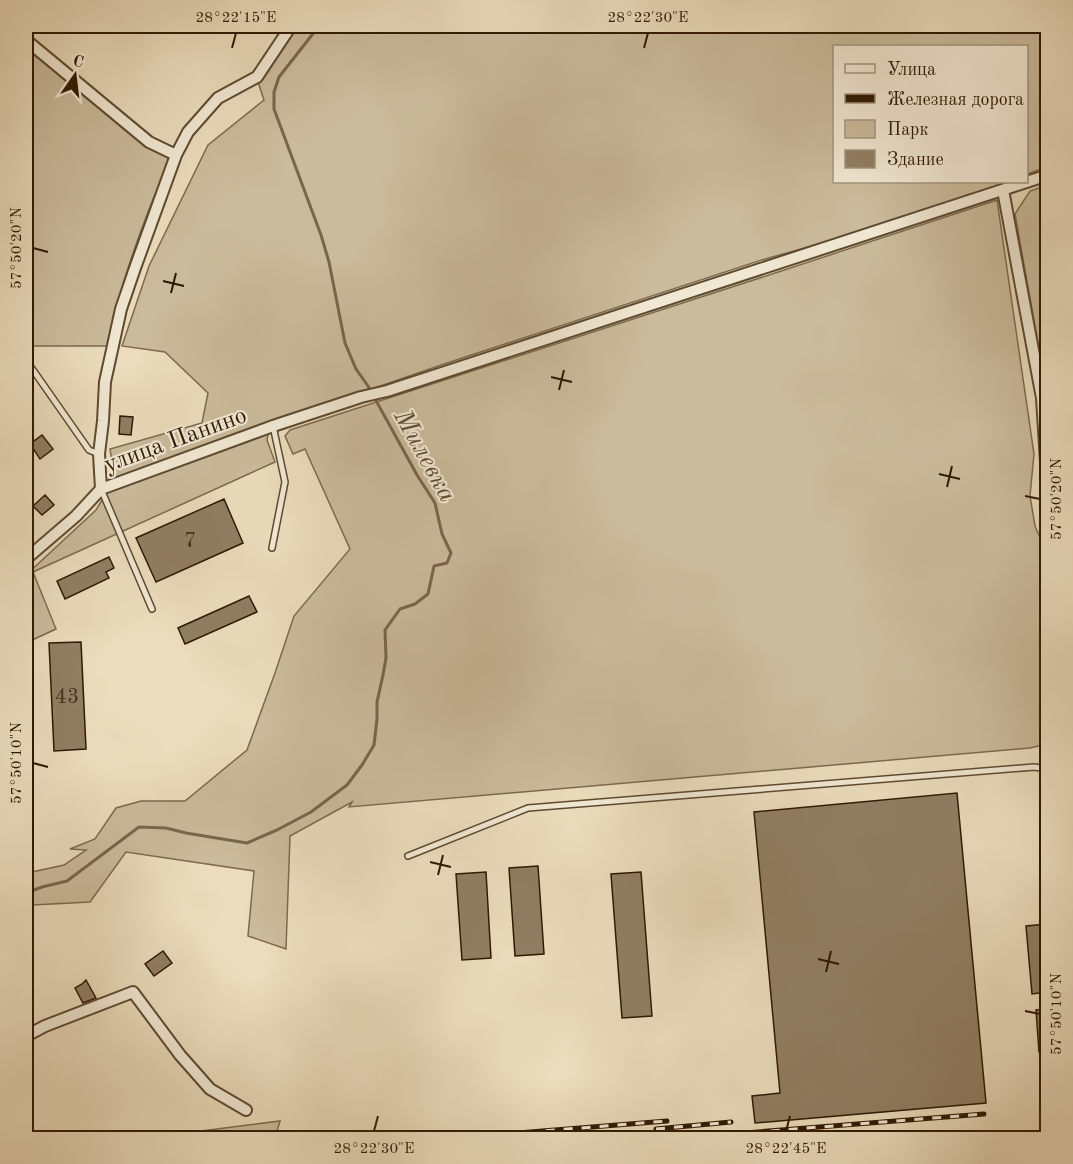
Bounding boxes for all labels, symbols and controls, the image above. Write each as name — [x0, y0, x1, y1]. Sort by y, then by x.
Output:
text: 28°22'15"E — [196, 11, 276, 26]
text: 28°22'30"E — [608, 11, 688, 26]
north arrow — [45, 45, 105, 105]
legend — [833, 45, 1028, 183]
text: С — [71, 53, 85, 71]
text: Улица — [887, 61, 936, 79]
text: Железная дорога — [887, 91, 1024, 109]
text: Парк — [887, 121, 928, 139]
text: Здание — [887, 151, 944, 169]
text: 57°50'20"N — [10, 207, 25, 289]
street label: улица Панино — [101, 404, 250, 478]
water label: Милевка — [388, 404, 460, 507]
text: 57°50'20"N — [1050, 458, 1065, 540]
house number: 7 — [184, 531, 196, 552]
house number: 43 — [55, 687, 79, 708]
text: 57°50'10"N — [10, 722, 25, 804]
text: 57°50'10"N — [1050, 973, 1065, 1055]
text: 28°22'30"E — [334, 1142, 414, 1157]
text: 28°22'45"E — [746, 1142, 826, 1157]

